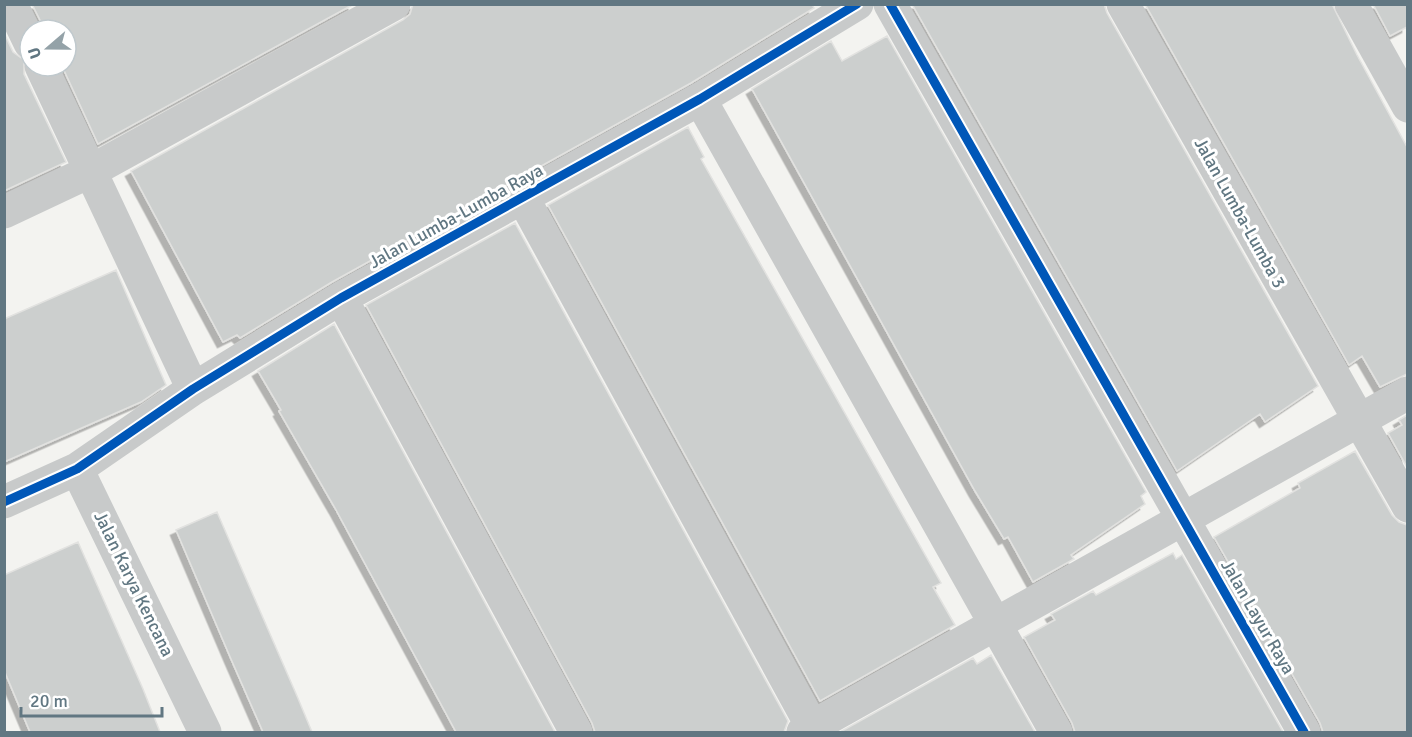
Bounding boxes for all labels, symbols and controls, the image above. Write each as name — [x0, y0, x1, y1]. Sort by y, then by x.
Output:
north arrow — [18, 18, 78, 78]
text: U — [24, 44, 46, 61]
street label: Jalan Lumba-Lumba 3 — [1190, 134, 1290, 292]
street label: Jalan Lumba-Lumba Raya — [365, 159, 547, 273]
street label: Jalan Karya Kencana — [89, 508, 179, 660]
street label: Jalan Layur Raya — [1216, 556, 1300, 678]
scale bar — [21, 680, 162, 718]
text: 20 m — [30, 690, 68, 712]

